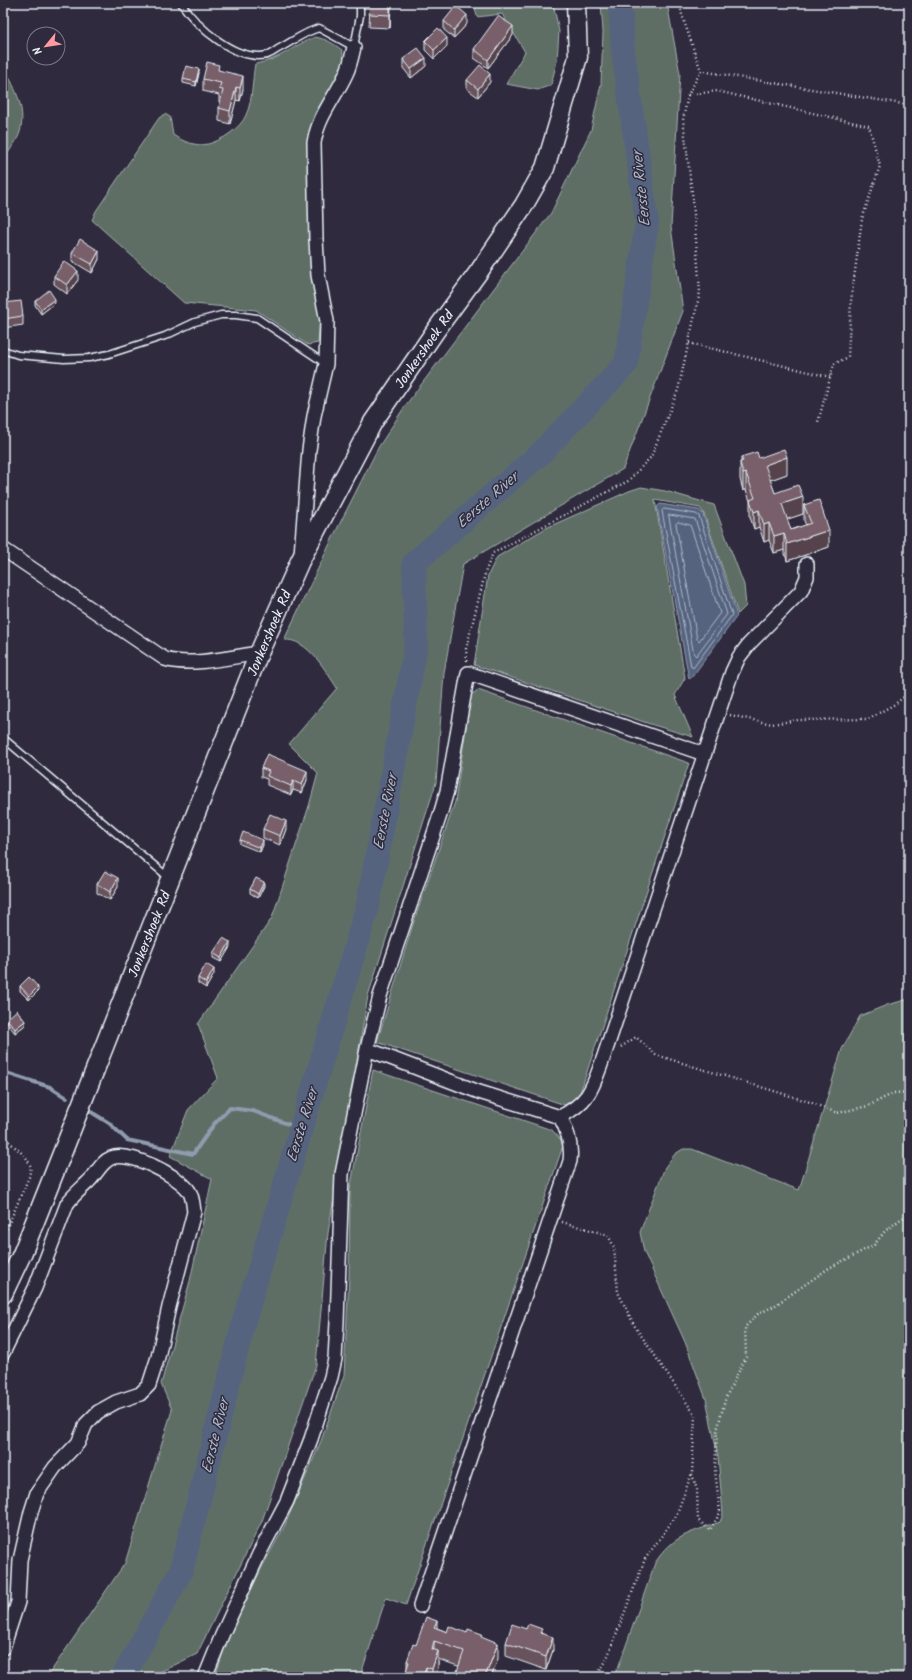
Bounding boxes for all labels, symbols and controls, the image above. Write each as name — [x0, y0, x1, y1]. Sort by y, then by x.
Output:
north arrow — [26, 26, 66, 66]
text: N — [29, 43, 48, 58]
water label: Eerste River — [626, 147, 658, 228]
street label: Jonkershoek Rd — [390, 305, 461, 393]
water label: Eerste River — [451, 465, 526, 535]
street label: Jonkershoek Rd — [242, 586, 298, 680]
water label: Eerste River — [367, 770, 406, 852]
street label: Jonkershoek Rd — [123, 887, 178, 981]
water label: Eerste River — [280, 1083, 326, 1165]
water label: Eerste River — [195, 1394, 238, 1476]

